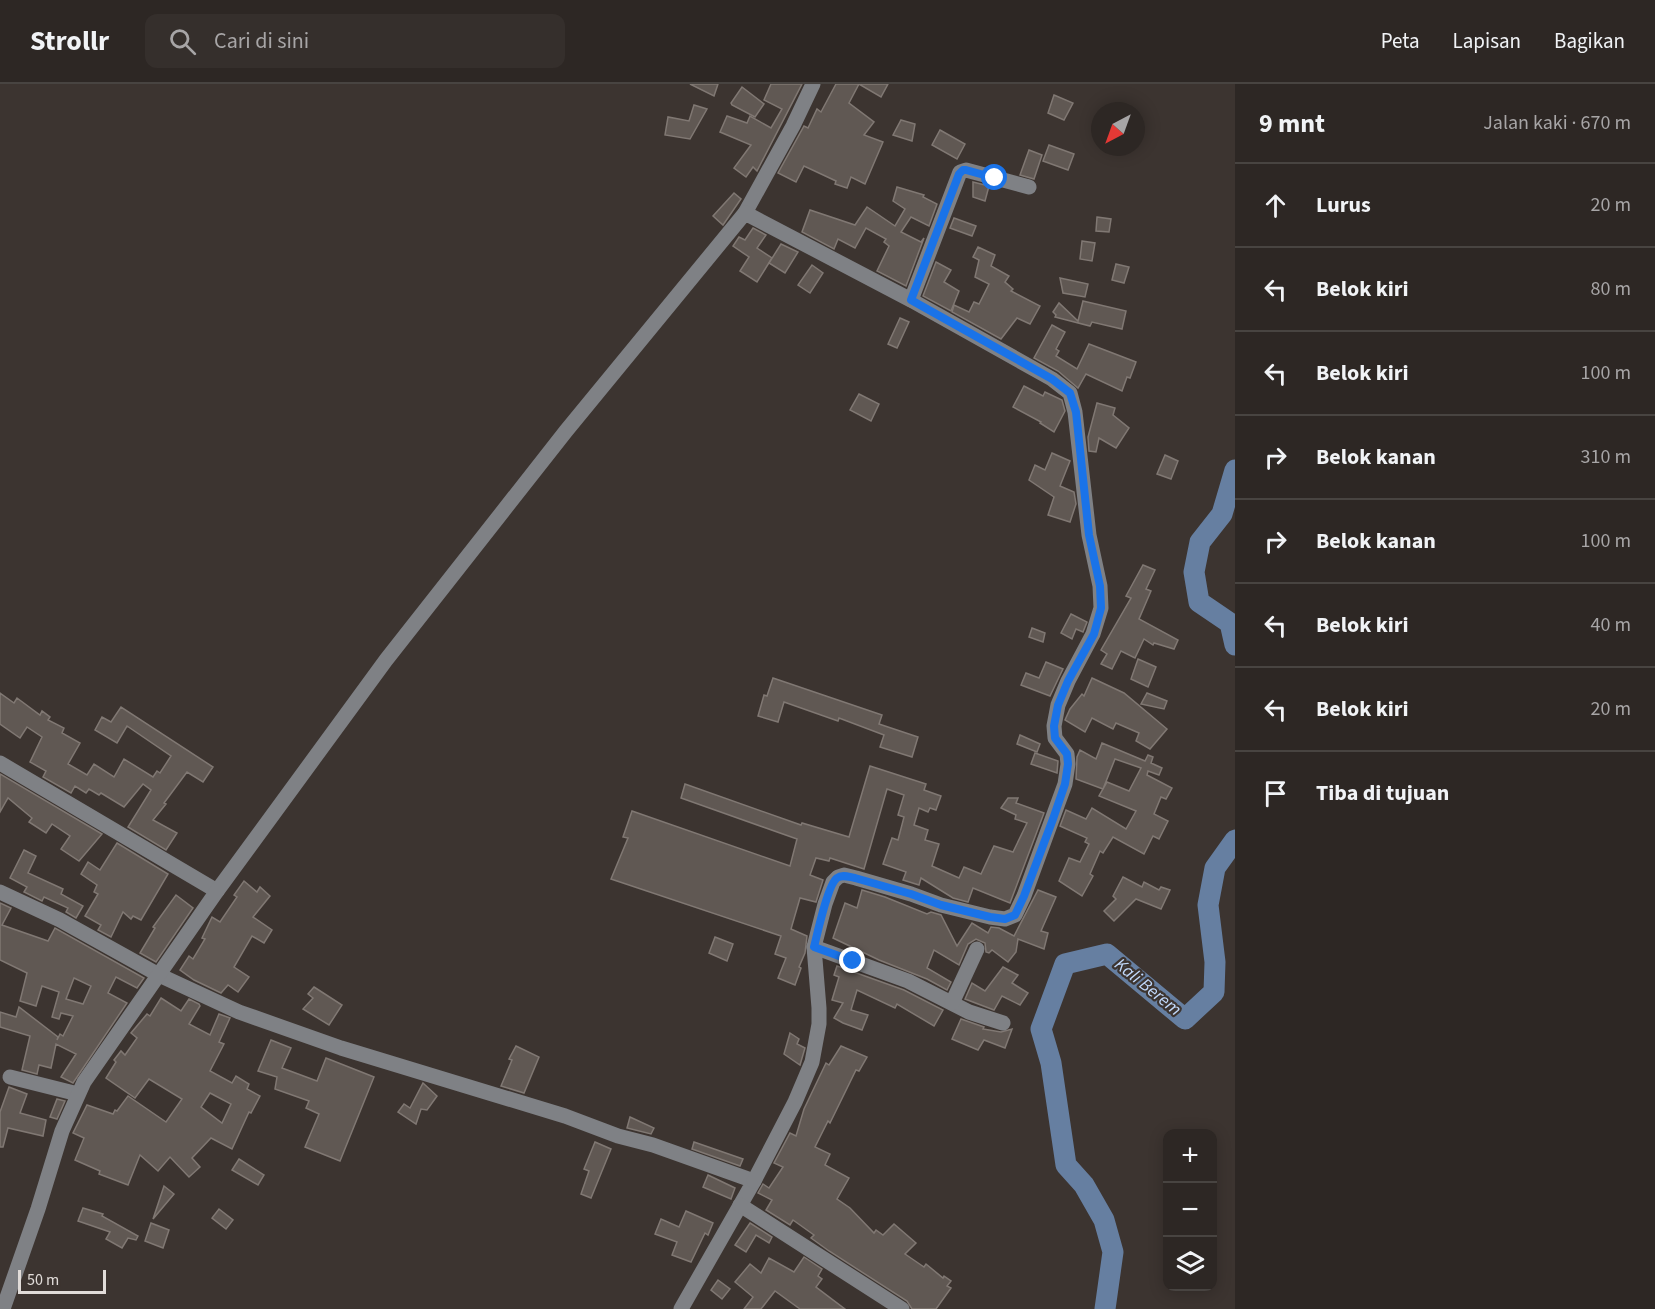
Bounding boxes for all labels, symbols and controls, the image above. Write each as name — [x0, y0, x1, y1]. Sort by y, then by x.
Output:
search box — [145, 14, 565, 68]
text: Strollr — [30, 21, 109, 61]
icon: search — [166, 25, 199, 58]
text: Cari di sini — [214, 25, 309, 57]
text: Peta — [1381, 26, 1420, 56]
text: Lapisan — [1453, 26, 1521, 56]
text: Bagikan — [1554, 26, 1625, 56]
north arrow — [1091, 102, 1145, 156]
text: 9 mnt — [1259, 105, 1325, 142]
text: Jalan kaki · 670 m — [1483, 109, 1631, 137]
route start — [981, 164, 1007, 190]
icon: ahead — [1259, 189, 1292, 222]
text: Lurus — [1316, 189, 1371, 221]
text: 20 m — [1591, 191, 1631, 219]
icon: left — [1259, 273, 1292, 306]
text: Belok kiri — [1316, 273, 1409, 305]
text: 80 m — [1591, 275, 1631, 303]
icon: left — [1259, 357, 1292, 390]
text: Belok kiri — [1316, 357, 1409, 389]
text: 100 m — [1581, 359, 1631, 387]
icon: right — [1259, 441, 1292, 474]
text: Belok kanan — [1316, 441, 1436, 473]
text: 310 m — [1581, 443, 1631, 471]
icon: right — [1259, 525, 1292, 558]
text: Belok kanan — [1316, 525, 1436, 557]
text: 100 m — [1581, 527, 1631, 555]
icon: left — [1259, 609, 1292, 642]
text: Belok kiri — [1316, 609, 1409, 641]
text: 40 m — [1591, 611, 1631, 639]
icon: left — [1259, 693, 1292, 726]
text: Belok kiri — [1316, 693, 1409, 725]
text: 20 m — [1591, 695, 1631, 723]
icon: arrive — [1259, 777, 1292, 810]
text: Tiba di tujuan — [1316, 777, 1449, 809]
route end — [839, 947, 865, 973]
water label: Kali Berem — [1109, 952, 1187, 1022]
map controls — [1163, 1129, 1217, 1291]
button: + — [1163, 1129, 1217, 1183]
button: − — [1163, 1183, 1217, 1237]
button: layers — [1163, 1237, 1217, 1291]
scale bar — [18, 1267, 106, 1294]
text: 50 m — [27, 1269, 59, 1291]

